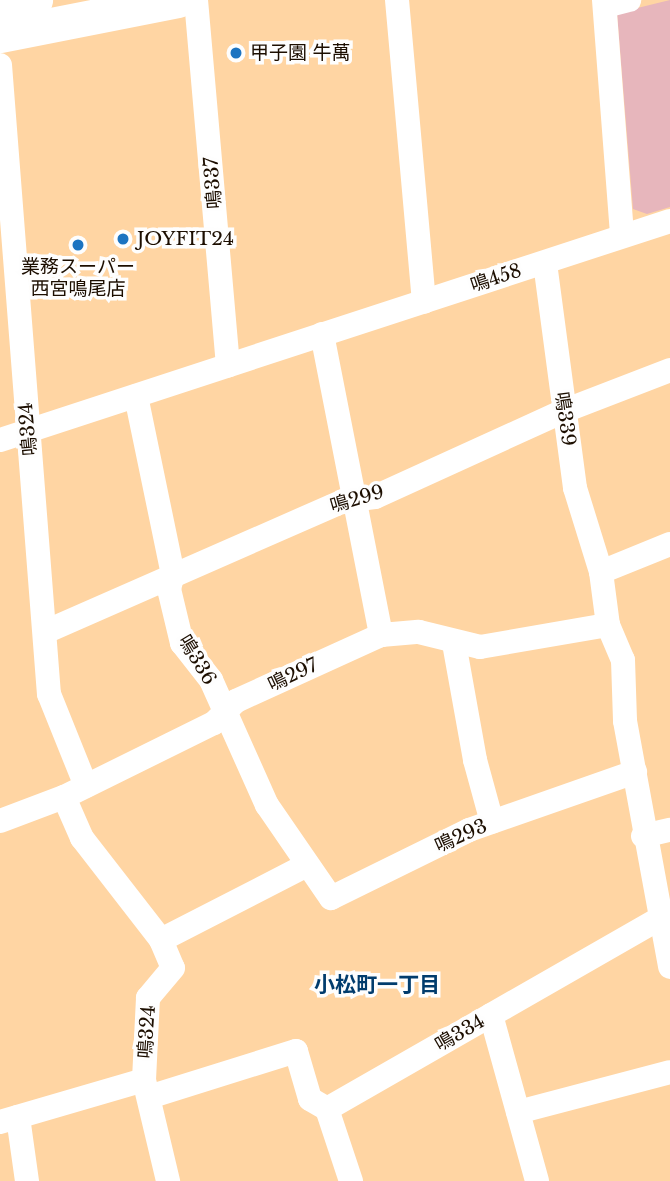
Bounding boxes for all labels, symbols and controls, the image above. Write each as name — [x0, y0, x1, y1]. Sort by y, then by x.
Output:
place label: 甲子園 牛萬 — [250, 42, 350, 64]
marker: 甲子園 牛萬 — [228, 45, 244, 61]
street label: 鳴337 — [200, 156, 226, 210]
place label: JOYFIT24 — [137, 228, 234, 250]
marker: JOYFIT24 — [115, 231, 131, 247]
marker: 業務スーパー 西宮鳴尾店 — [70, 237, 86, 253]
place label: 業務スーパー 西宮鳴尾店 — [21, 256, 135, 300]
street label: 鳴458 — [468, 259, 524, 297]
street label: 鳴339 — [550, 390, 580, 448]
street label: 鳴324 — [14, 401, 42, 457]
street label: 鳴299 — [327, 480, 387, 518]
street label: 鳴336 — [173, 631, 221, 689]
street label: 鳴297 — [264, 654, 322, 696]
street label: 鳴293 — [431, 814, 491, 858]
district label: 小松町一丁目 — [314, 972, 440, 998]
street label: 鳴324 — [134, 1005, 160, 1059]
street label: 鳴334 — [431, 1010, 489, 1056]

